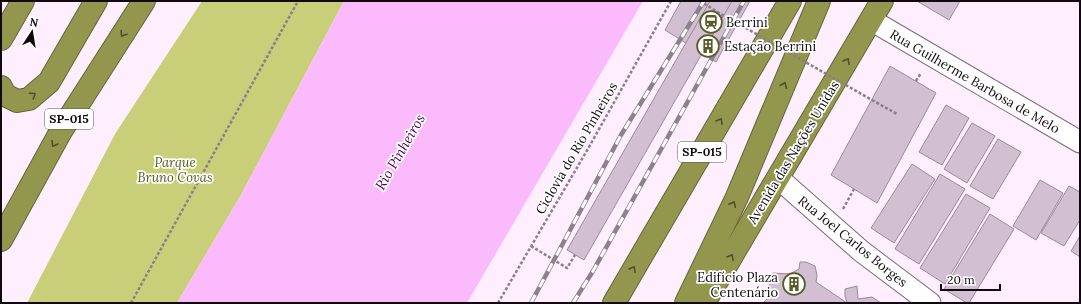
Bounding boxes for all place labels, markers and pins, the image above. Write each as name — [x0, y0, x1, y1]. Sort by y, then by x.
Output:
station icon: Berrini — [698, 9, 724, 35]
place label: Berrini — [726, 14, 768, 31]
building icon: Estação Berrini — [695, 33, 721, 59]
place label: Estação Berrini — [724, 38, 816, 55]
place label: Edifício Plaza Centenário — [697, 269, 778, 301]
building icon: Edifício Plaza Centenário — [781, 271, 807, 297]

